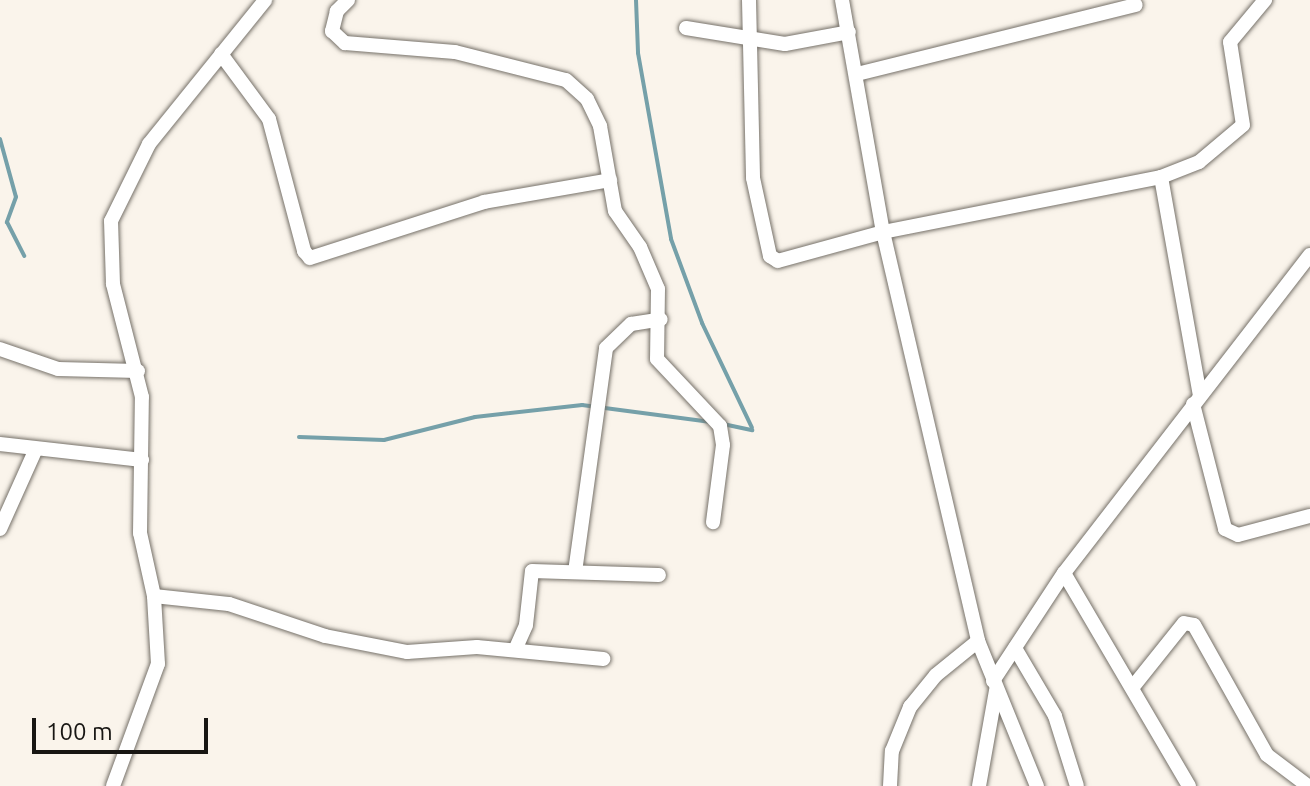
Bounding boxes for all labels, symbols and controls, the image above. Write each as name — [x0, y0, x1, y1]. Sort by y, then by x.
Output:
scale bar — [36, 702, 212, 752]
text: 100 m — [46, 718, 113, 745]

